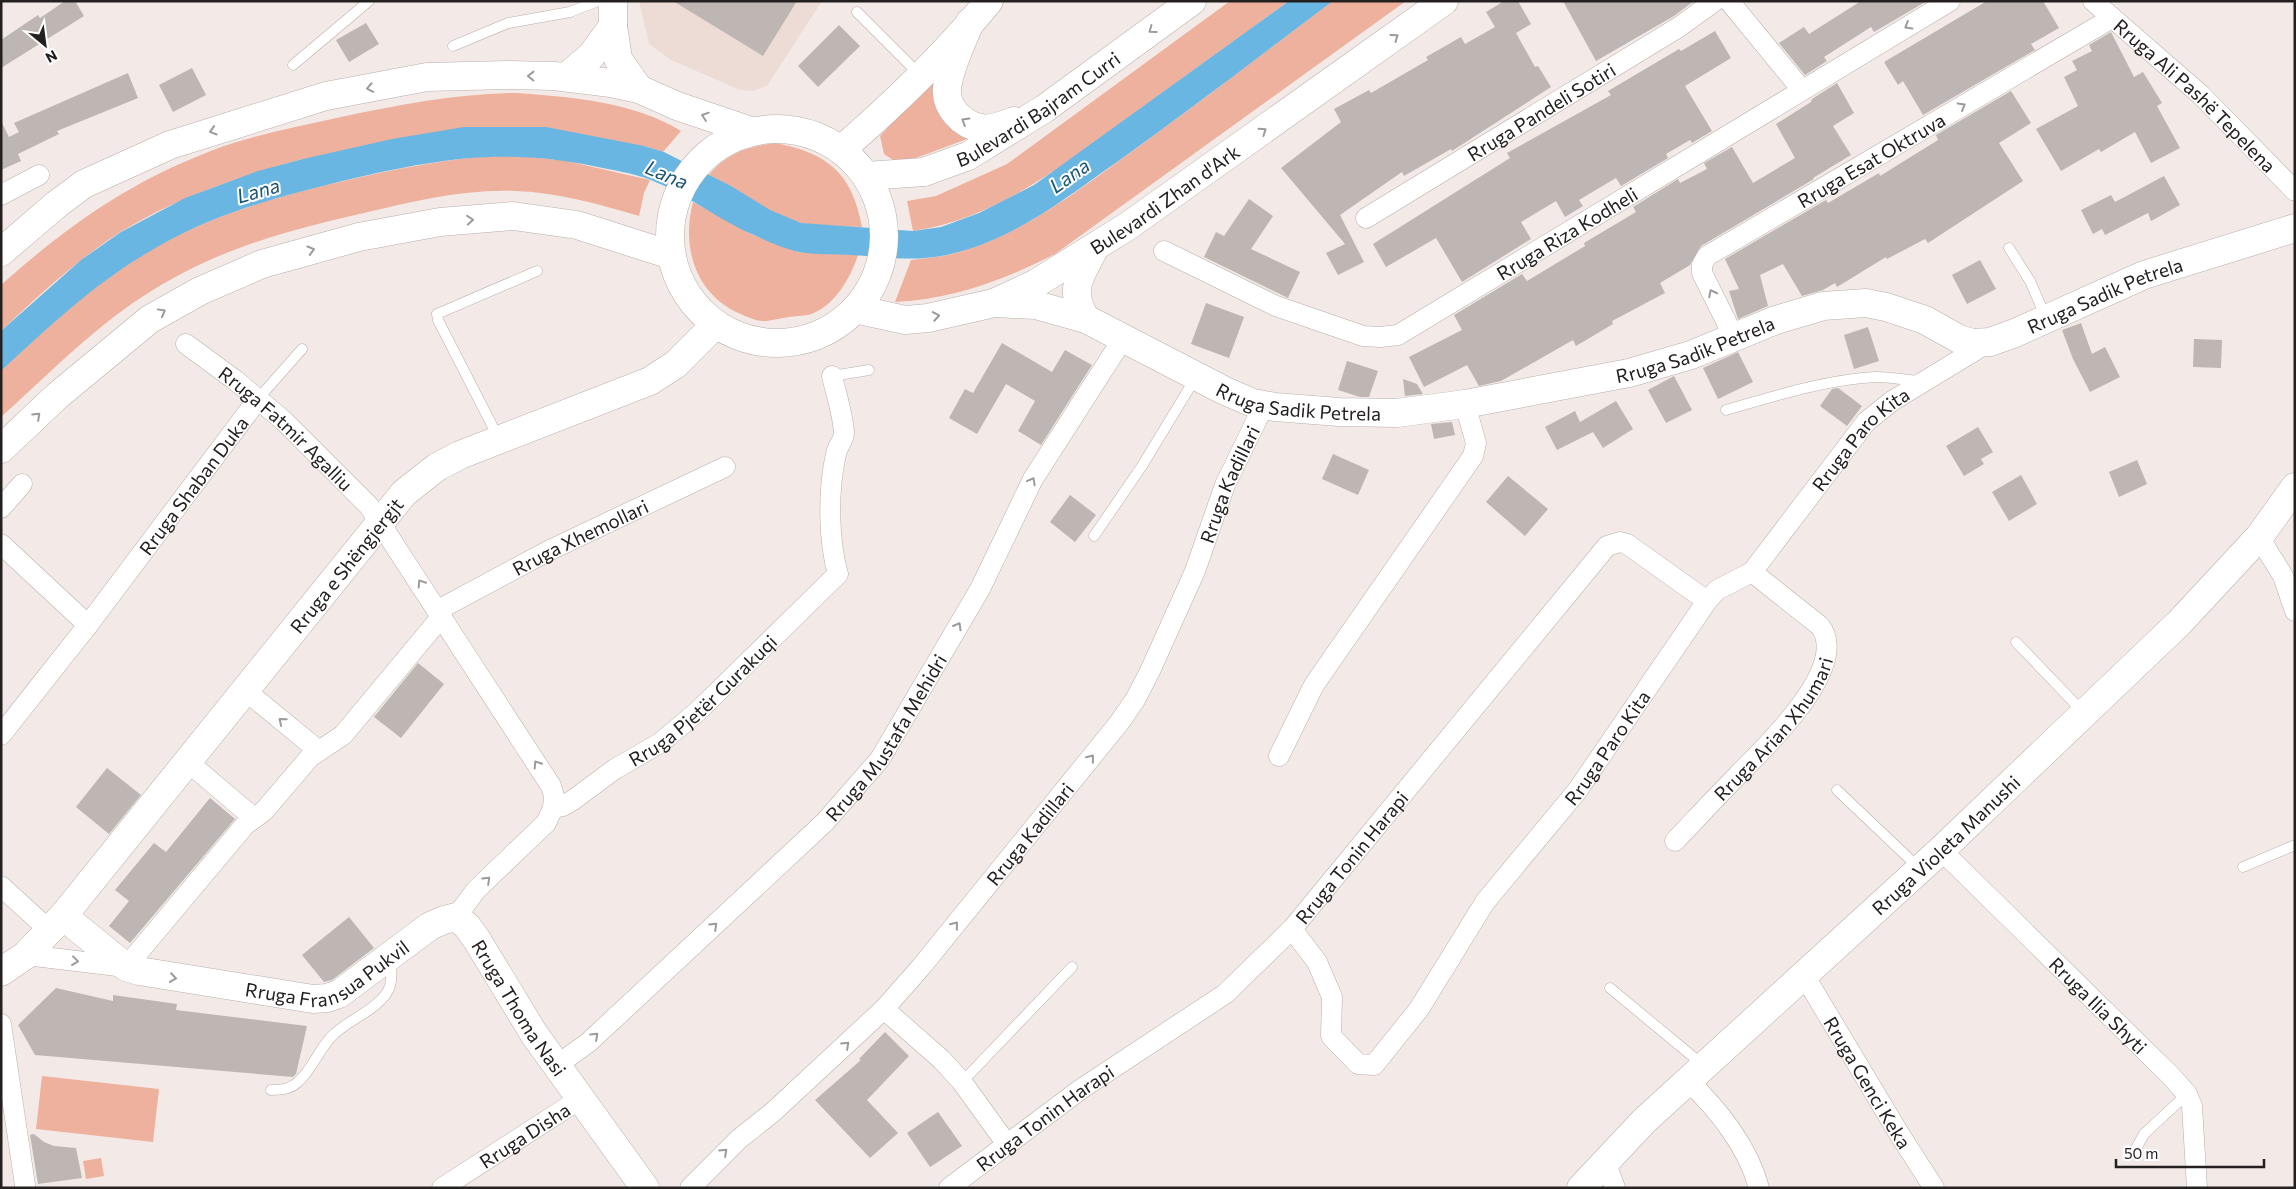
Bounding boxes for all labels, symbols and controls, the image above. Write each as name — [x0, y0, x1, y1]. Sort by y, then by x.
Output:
street label: Rruga Ali Pashë Tepelena — [2110, 13, 2281, 177]
north arrow — [20, 20, 70, 70]
one-way arrow — [1904, 20, 1913, 30]
one-way arrow — [1148, 24, 1158, 33]
one-way arrow — [1389, 34, 1398, 42]
street label: Bulevardi Bajram Curri — [953, 46, 1124, 171]
text: N — [43, 47, 60, 67]
street label: Rruga Pandeli Sotiri — [1463, 57, 1619, 165]
one-way arrow — [527, 70, 535, 81]
one-way arrow — [365, 82, 374, 92]
one-way arrow — [1957, 102, 1966, 112]
street label: Rruga Esat Oktruva — [1793, 107, 1949, 212]
one-way arrow — [701, 111, 710, 121]
one-way arrow — [961, 117, 970, 127]
one-way arrow — [210, 125, 218, 135]
one-way arrow — [1257, 128, 1267, 137]
street label: Bulevardi Zhan d'Ark — [1085, 139, 1244, 259]
water label: Lana — [1044, 153, 1094, 197]
water label: Lana — [642, 154, 692, 194]
water label: Lana — [234, 172, 282, 208]
street label: Rruga Riza Kodheli — [1492, 182, 1641, 284]
one-way arrow — [467, 214, 475, 225]
one-way arrow — [307, 246, 315, 256]
street label: Rruga Sadik Petrela — [2023, 252, 2185, 338]
one-way arrow — [1709, 290, 1719, 299]
one-way arrow — [156, 309, 165, 319]
street label: Rruga Sadik Petrela — [1614, 311, 1778, 387]
one-way arrow — [932, 312, 940, 322]
street label: Rruga Fatmir Agalliu — [215, 361, 358, 495]
street label: Rruga Sadik Petrela — [1213, 377, 1381, 424]
street label: Rruga Paro Kita — [1807, 382, 1913, 495]
street label: Rruga Shaban Duka — [134, 412, 253, 559]
one-way arrow — [31, 413, 40, 422]
street label: Rruga Kadillari — [1194, 422, 1264, 546]
one-way arrow — [1026, 478, 1036, 487]
street label: Rruga e Shëngjergjt — [285, 492, 408, 637]
street label: Rruga Xhemollari — [508, 494, 652, 580]
one-way arrow — [418, 579, 427, 589]
one-way arrow — [952, 622, 962, 631]
street label: Rruga Pjetër Gurakuqi — [624, 629, 781, 770]
street label: Rruga Mustafa Mehidri — [820, 650, 951, 825]
street label: Rruga Arian Xhumari — [1709, 655, 1837, 805]
street label: Rruga Paro Kita — [1559, 686, 1654, 809]
one-way arrow — [279, 717, 288, 726]
one-way arrow — [1085, 755, 1094, 764]
one-way arrow — [533, 761, 543, 770]
street label: Rruga Violeta Manushi — [1867, 770, 2024, 919]
street label: Rruga Kadillari — [981, 778, 1078, 889]
street label: Rruga Tonin Harapi — [1290, 786, 1412, 928]
one-way arrow — [482, 877, 491, 886]
one-way arrow — [949, 922, 958, 931]
one-way arrow — [708, 923, 717, 932]
street label: Rruga Fransua Pukvil — [244, 935, 413, 1011]
street label: Rruga Thoma Nasi — [468, 935, 572, 1080]
street label: Rruga Ilia Shyti — [2045, 952, 2152, 1058]
one-way arrow — [71, 955, 79, 966]
one-way arrow — [170, 972, 178, 983]
street label: Rruga Genci Keka — [1820, 1012, 1917, 1152]
one-way arrow — [589, 1033, 598, 1042]
one-way arrow — [840, 1042, 849, 1051]
street label: Rruga Tonin Harapi — [971, 1059, 1118, 1175]
street label: Rruga Disha — [475, 1097, 574, 1172]
scale bar — [2116, 1136, 2264, 1168]
text: 50 m — [2124, 1144, 2158, 1162]
one-way arrow — [718, 1149, 727, 1158]

